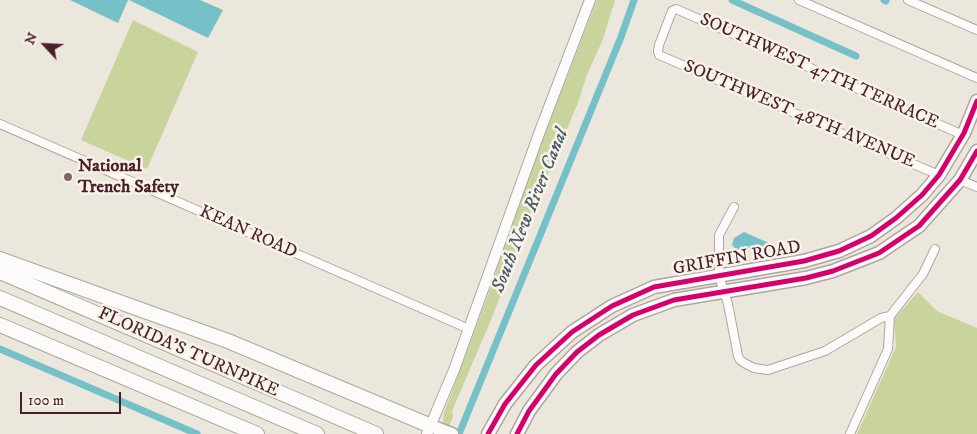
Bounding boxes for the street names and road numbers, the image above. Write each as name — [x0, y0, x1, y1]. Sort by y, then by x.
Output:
street label: SOUTHWEST 47TH TERRACE — [696, 9, 942, 135]
street label: SOUTHWEST 48TH AVENUE — [680, 56, 918, 174]
street label: KEAN ROAD — [196, 202, 300, 264]
street label: GRIFFIN ROAD — [671, 237, 803, 281]
street label: FLORIDA'S TURNPIKE — [94, 303, 282, 403]

